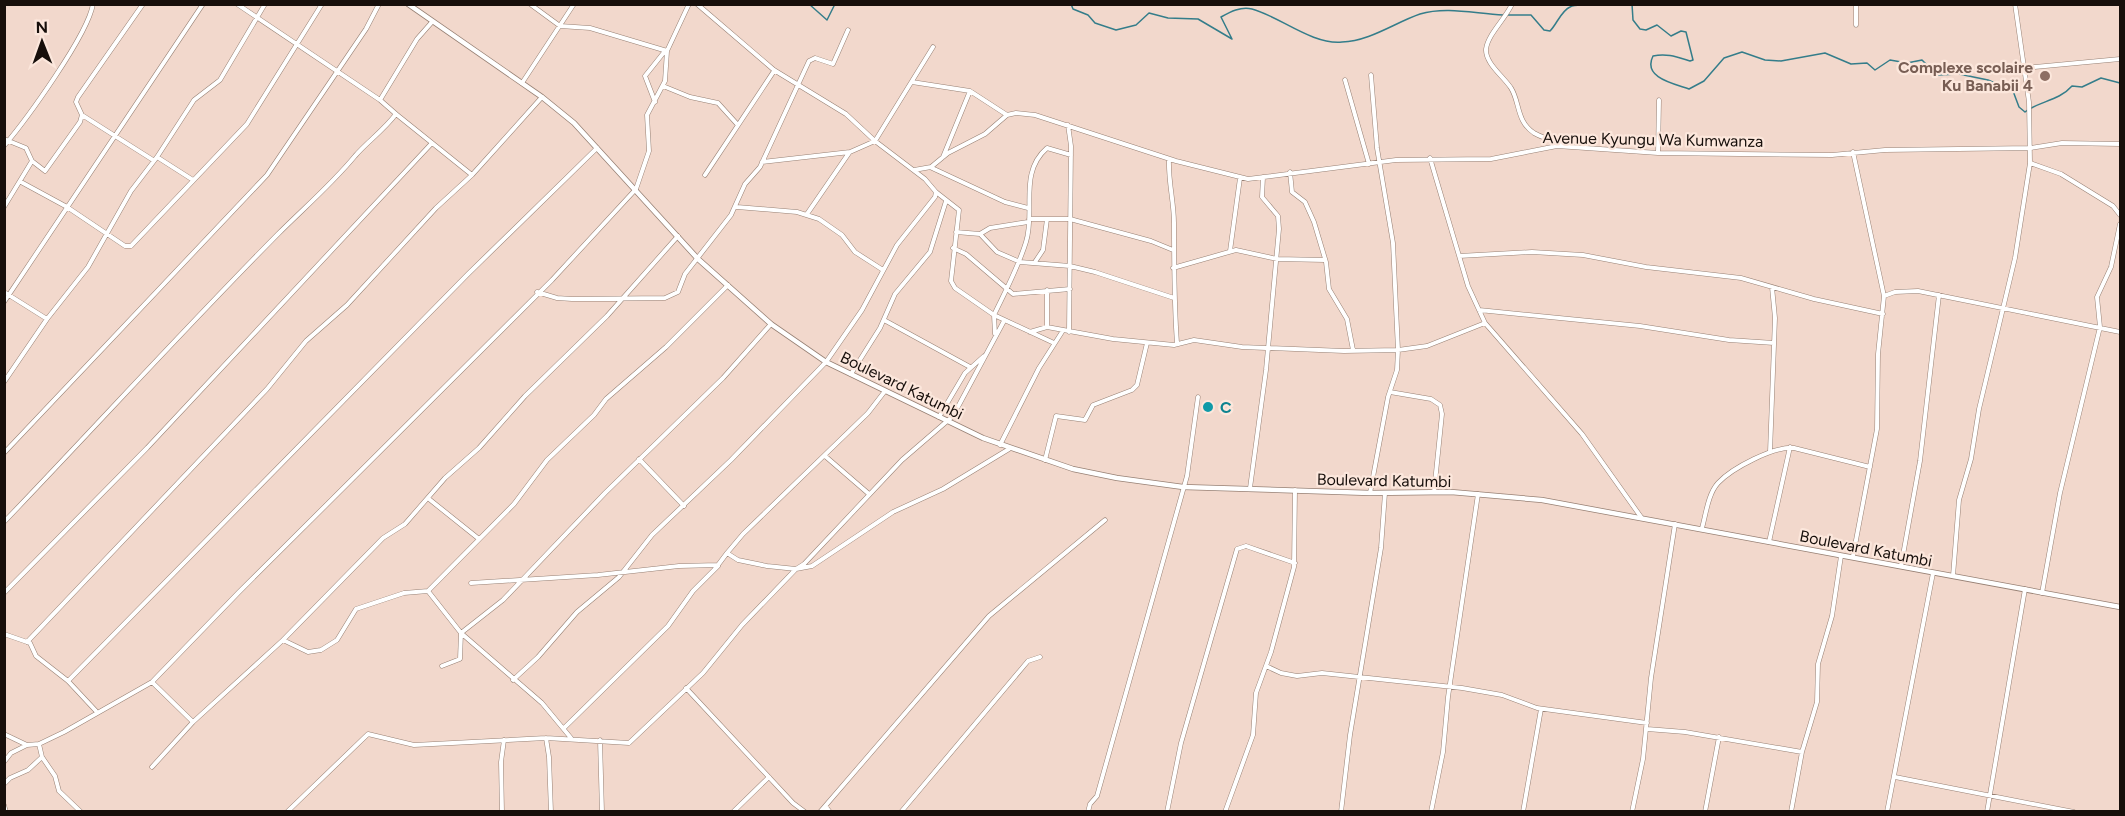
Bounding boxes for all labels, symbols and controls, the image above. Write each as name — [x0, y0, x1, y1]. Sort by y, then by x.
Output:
north arrow — [12, 12, 72, 72]
text: N — [35, 18, 48, 37]
place label: Complexe scolaire Ku Banabii 4 — [1898, 58, 2033, 95]
marker: Complexe scolaire Ku Banabii 4 — [2038, 69, 2052, 83]
street label: Avenue Kyungu Wa Kumwanza — [1543, 128, 1763, 151]
street label: Boulevard Katumbi — [837, 347, 966, 423]
place label: C — [1220, 398, 1232, 417]
marker: C — [1201, 400, 1215, 414]
street label: Boulevard Katumbi — [1317, 470, 1451, 491]
street label: Boulevard Katumbi — [1798, 526, 1934, 571]

